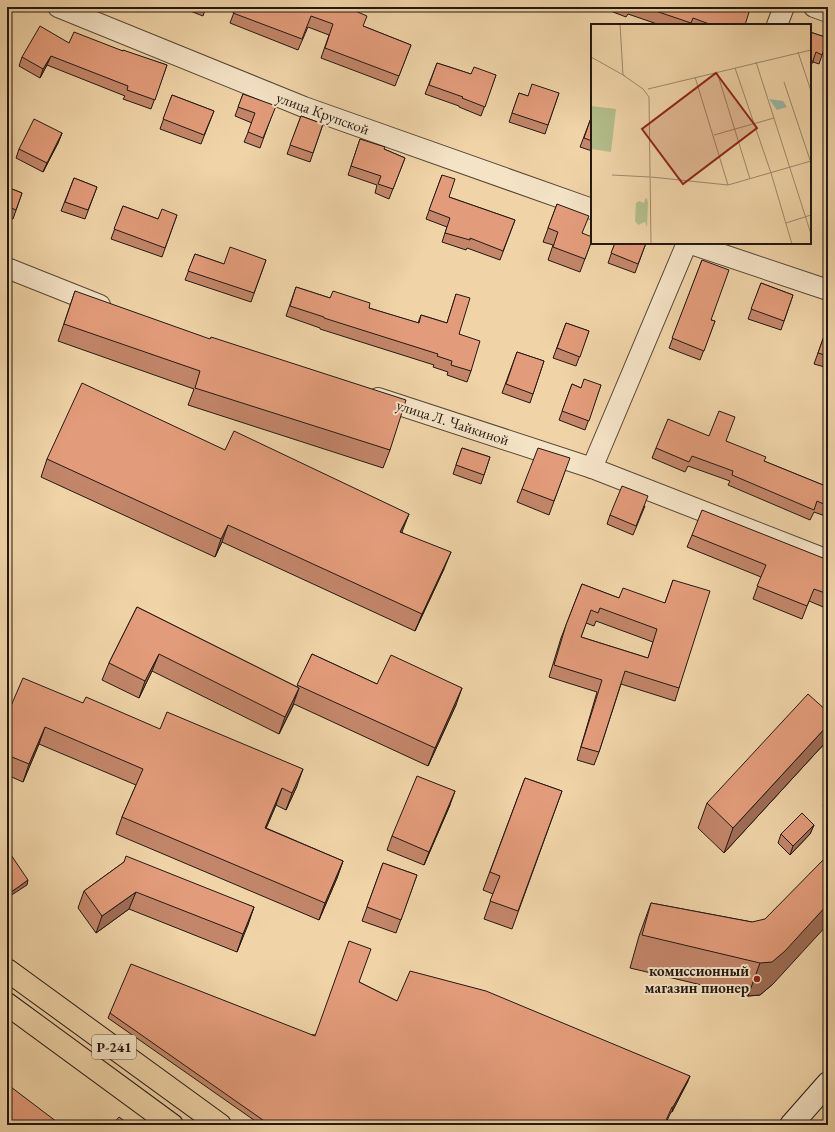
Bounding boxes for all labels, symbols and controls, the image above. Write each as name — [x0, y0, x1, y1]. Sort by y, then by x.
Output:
inset map — [591, 24, 811, 244]
street label: улица Крупской — [274, 87, 372, 139]
street label: улица Л. Чайкиной — [394, 395, 512, 449]
place label: комиссионный магазин пионер — [644, 961, 749, 997]
marker: комиссионный магазин пионер — [752, 974, 762, 984]
road number: Р-241 — [92, 1035, 136, 1059]

